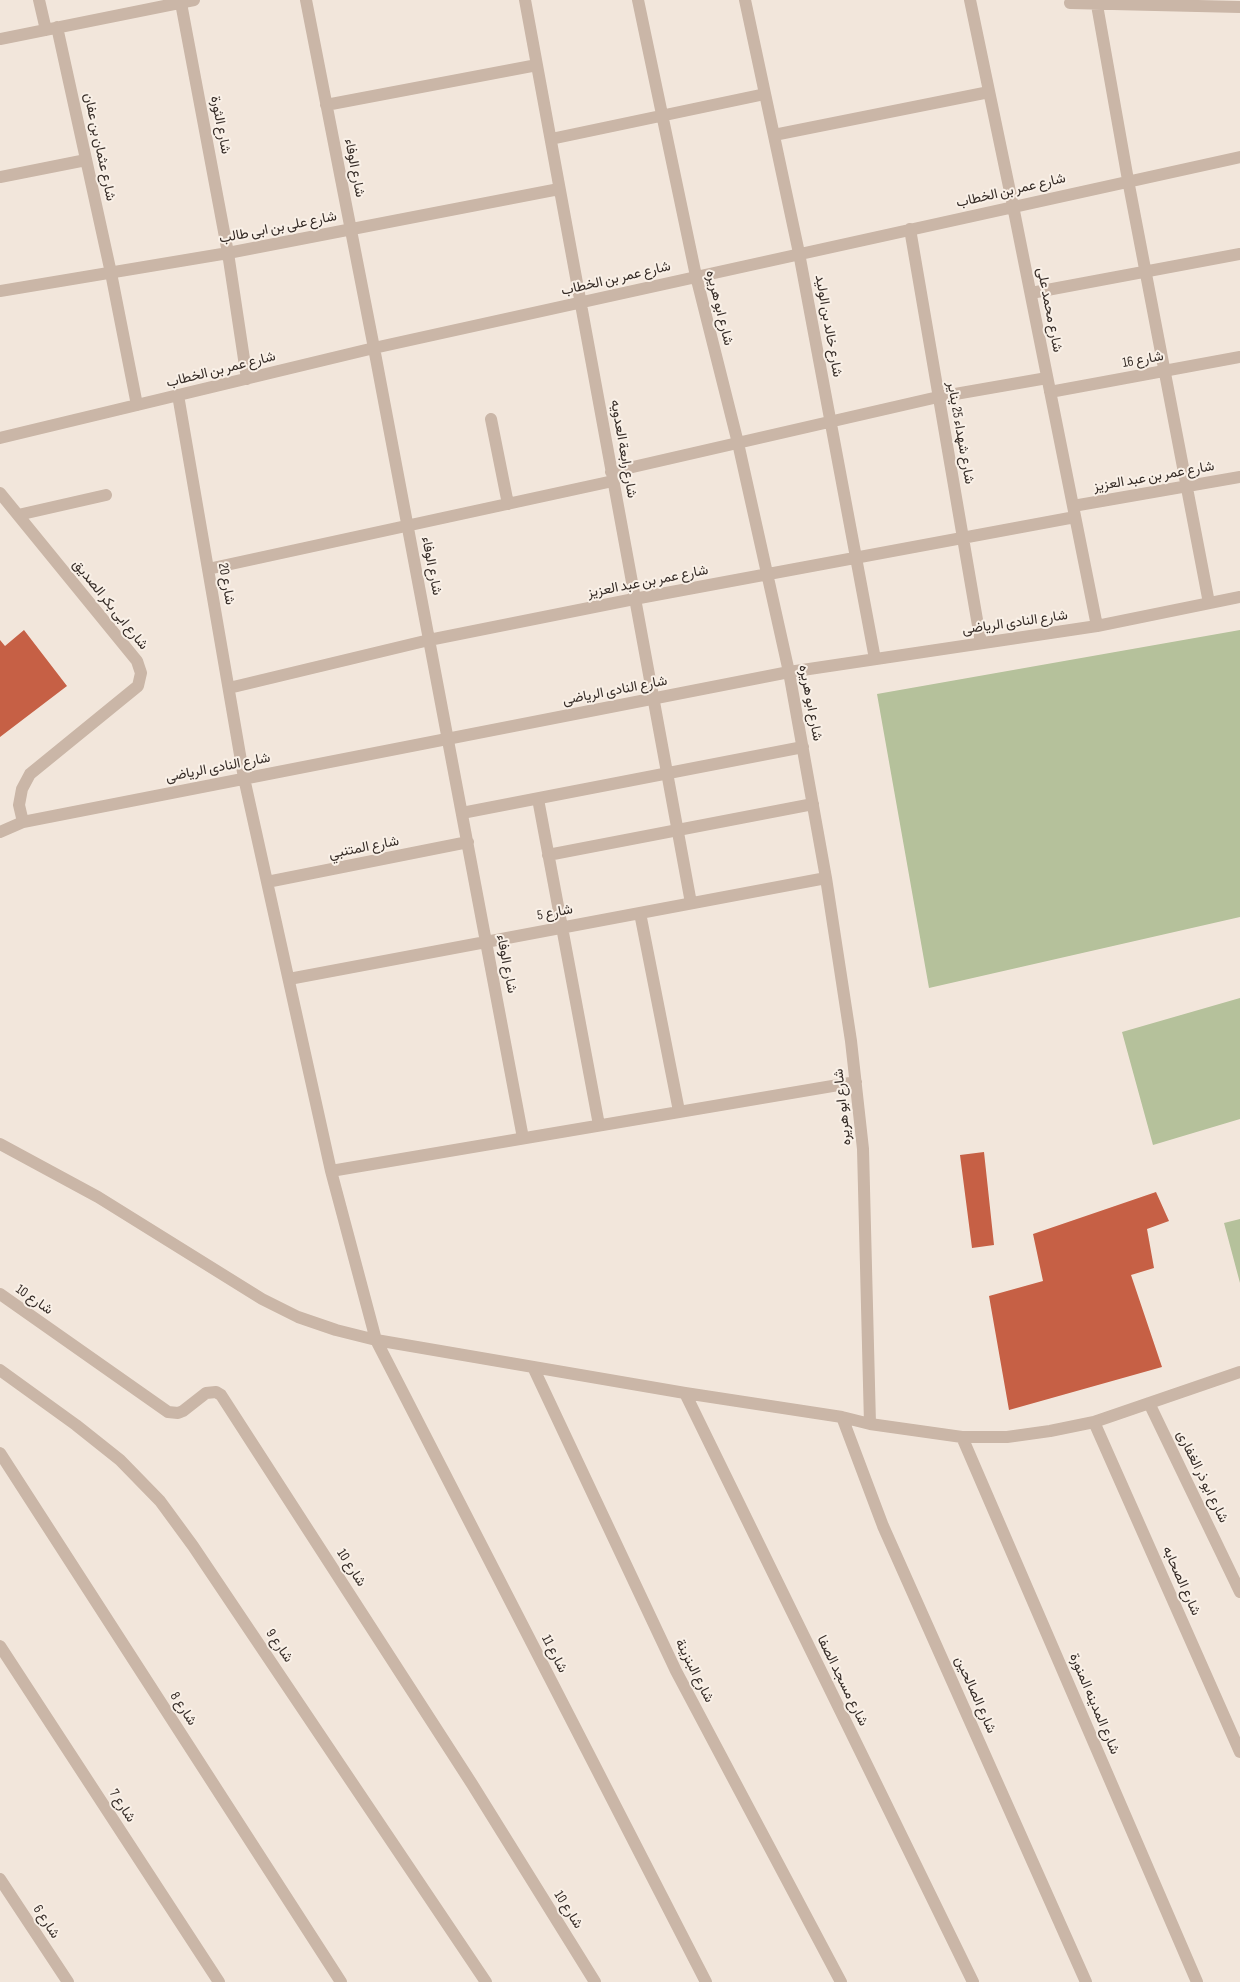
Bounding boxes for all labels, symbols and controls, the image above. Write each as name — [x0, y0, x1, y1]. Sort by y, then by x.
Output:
street label: شارع عثمان بن عفان — [79, 91, 119, 203]
street label: شارع الثورة — [206, 94, 234, 156]
street label: شارع الوفاء — [340, 137, 368, 199]
street label: شارع عمر بن الخطاب — [955, 170, 1067, 212]
street label: شارع على بن ابى طالب — [218, 208, 338, 248]
street label: شارع عمر بن الخطاب — [560, 258, 672, 300]
street label: شارع محمد على — [1033, 266, 1065, 354]
street label: شارع ابو هريره — [702, 269, 736, 347]
street label: شارع خالد بن الوليد — [811, 274, 845, 378]
street label: شارع عمر بن الخطاب — [165, 348, 277, 392]
street label: شارع 16 — [1121, 348, 1165, 372]
street label: شارع شهداء 25 يناير — [943, 381, 977, 485]
street label: شارع رابعة العدويه — [606, 398, 640, 500]
street label: شارع عمر بن عبد العزيز — [1092, 458, 1216, 496]
street label: شارع الوفاء — [417, 535, 445, 597]
street label: شارع ابى بكر الصديق — [68, 557, 152, 653]
street label: شارع 20 — [214, 562, 238, 606]
street label: شارع عمر بن عبد العزيز — [586, 562, 710, 602]
street label: شارع النادى الرياضى — [961, 607, 1069, 639]
street label: شارع ابو هريره — [794, 664, 826, 742]
street label: شارع النادى الرياضى — [561, 673, 669, 709]
street label: شارع النادى الرياضى — [164, 750, 272, 786]
street label: شارع المتنبي — [328, 833, 400, 863]
street label: شارع 5 — [536, 901, 574, 925]
street label: شارع الوفاء — [492, 933, 520, 995]
street label: شارع ابو هريره — [831, 1068, 855, 1146]
street label: شارع 10 — [12, 1281, 56, 1319]
street label: شارع ابو ذر الغفارى — [1172, 1428, 1232, 1526]
street label: شارع الصحابه — [1158, 1544, 1204, 1618]
street label: شارع 10 — [333, 1546, 369, 1590]
street label: شارع 9 — [262, 1626, 296, 1666]
street label: شارع 11 — [537, 1632, 571, 1676]
street label: شارع مسجد الصفا — [813, 1633, 871, 1729]
street label: شارع البنزينة — [671, 1636, 717, 1706]
street label: شارع المدينه المنورة — [1065, 1651, 1123, 1757]
street label: شارع الصالحين — [951, 1654, 999, 1736]
street label: شارع 8 — [166, 1689, 200, 1729]
street label: شارع 7 — [105, 1786, 139, 1826]
street label: شارع 10 — [550, 1888, 586, 1932]
street label: شارع 6 — [29, 1902, 63, 1942]

